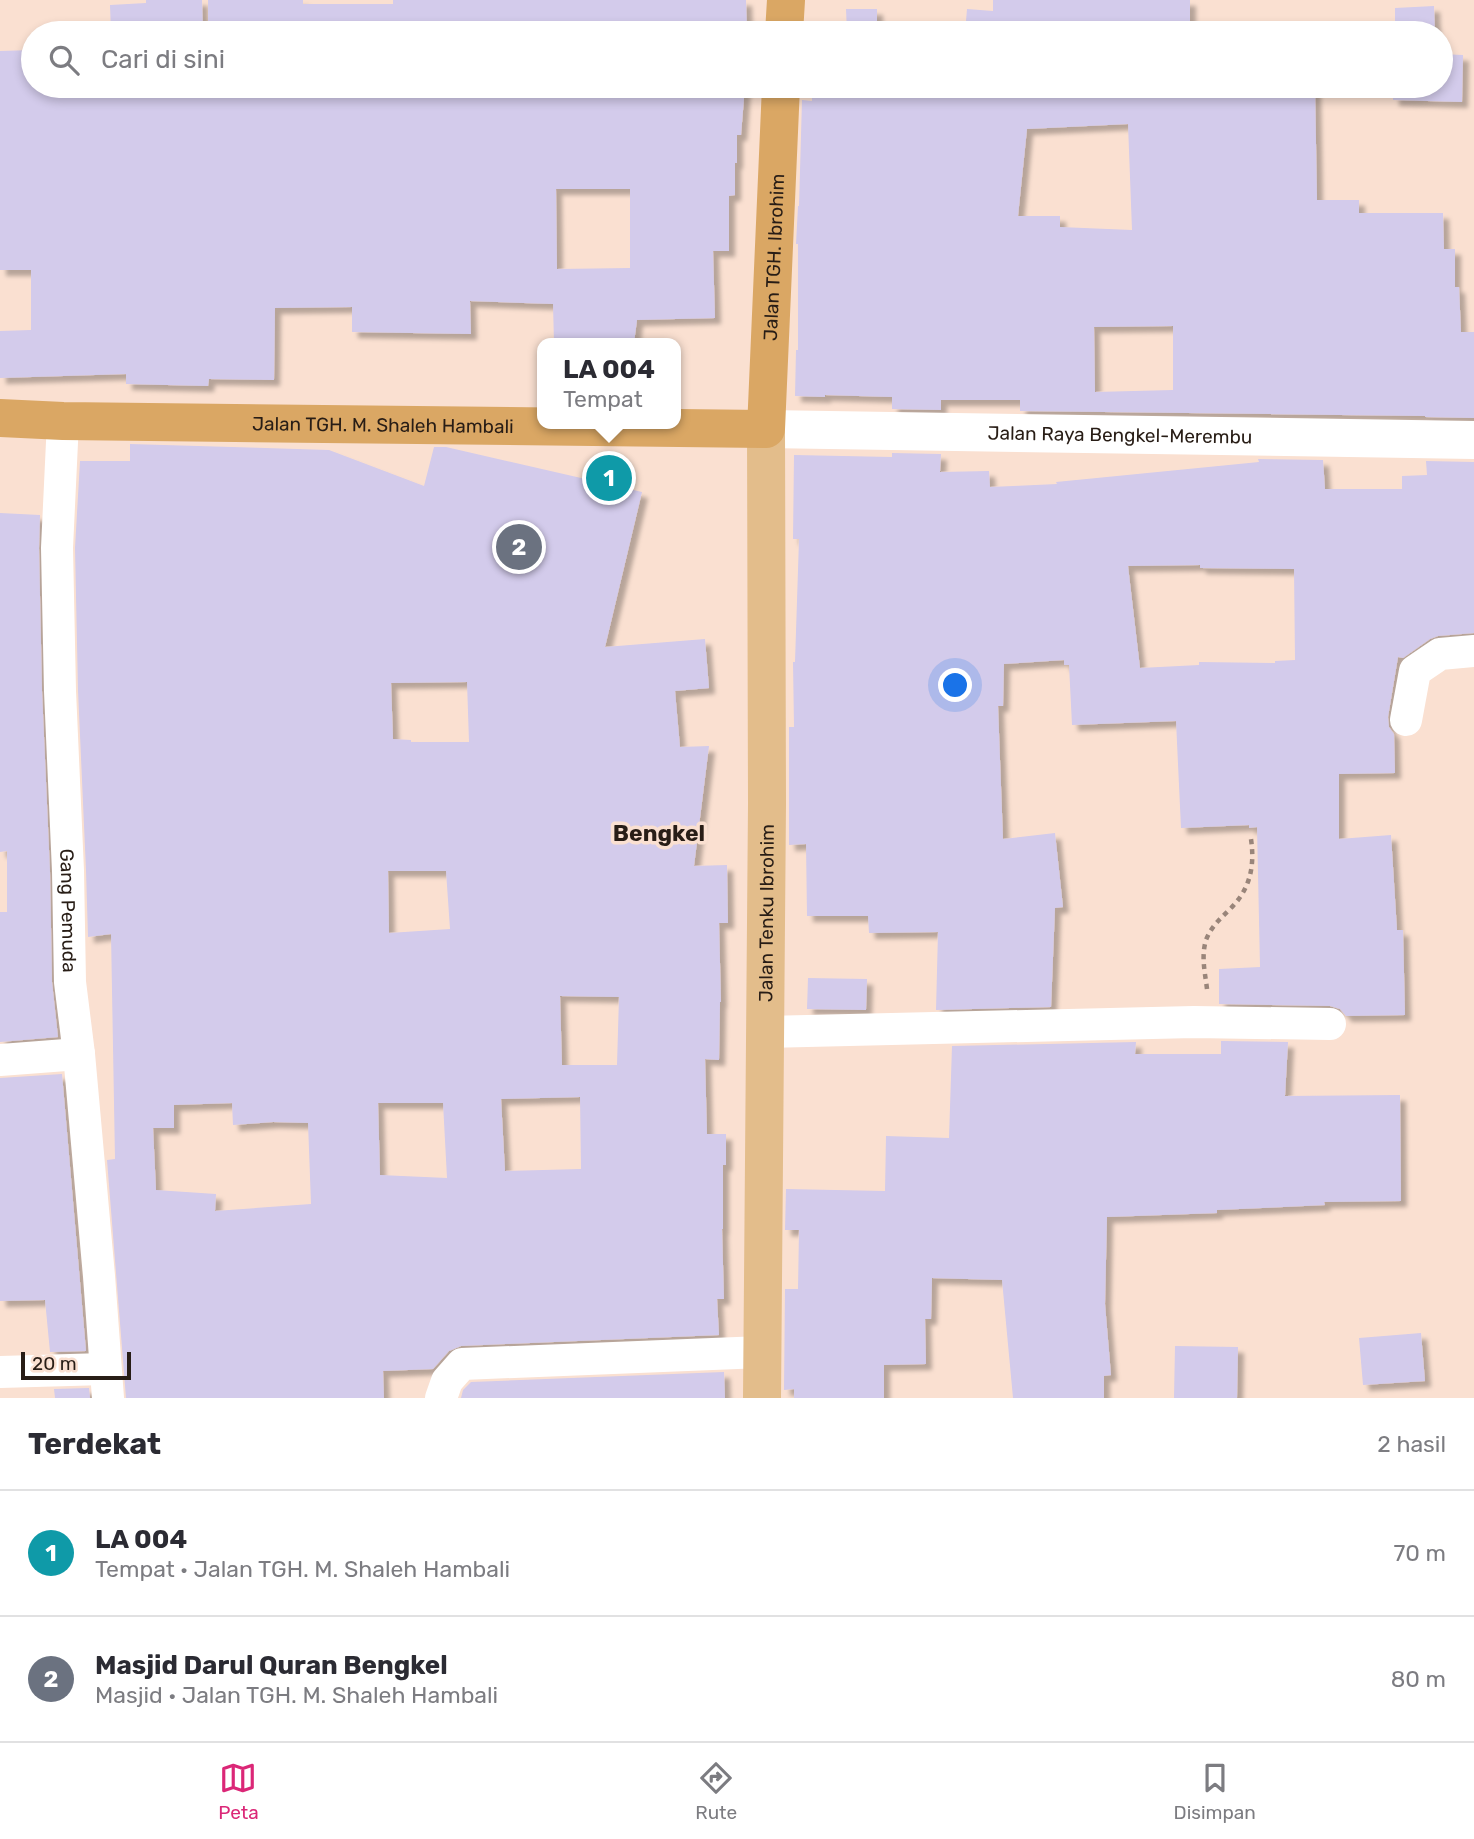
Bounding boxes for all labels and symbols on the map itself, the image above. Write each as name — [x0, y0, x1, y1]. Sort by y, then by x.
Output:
street label: Jalan TGH. Ibrohim — [759, 173, 789, 341]
street label: Jalan TGH. M. Shaleh Hambali — [252, 412, 514, 438]
street label: Jalan Raya Bengkel-Merembu — [987, 421, 1252, 449]
pin: 1 — [586, 452, 632, 504]
pin: 2 — [496, 521, 542, 573]
your location — [938, 668, 972, 702]
district label: Bengkel — [613, 819, 705, 847]
street label: Jalan Tenku Ibrohim — [754, 824, 779, 1002]
street label: Gang Pemuda — [55, 848, 81, 973]
scale bar — [21, 1349, 131, 1381]

